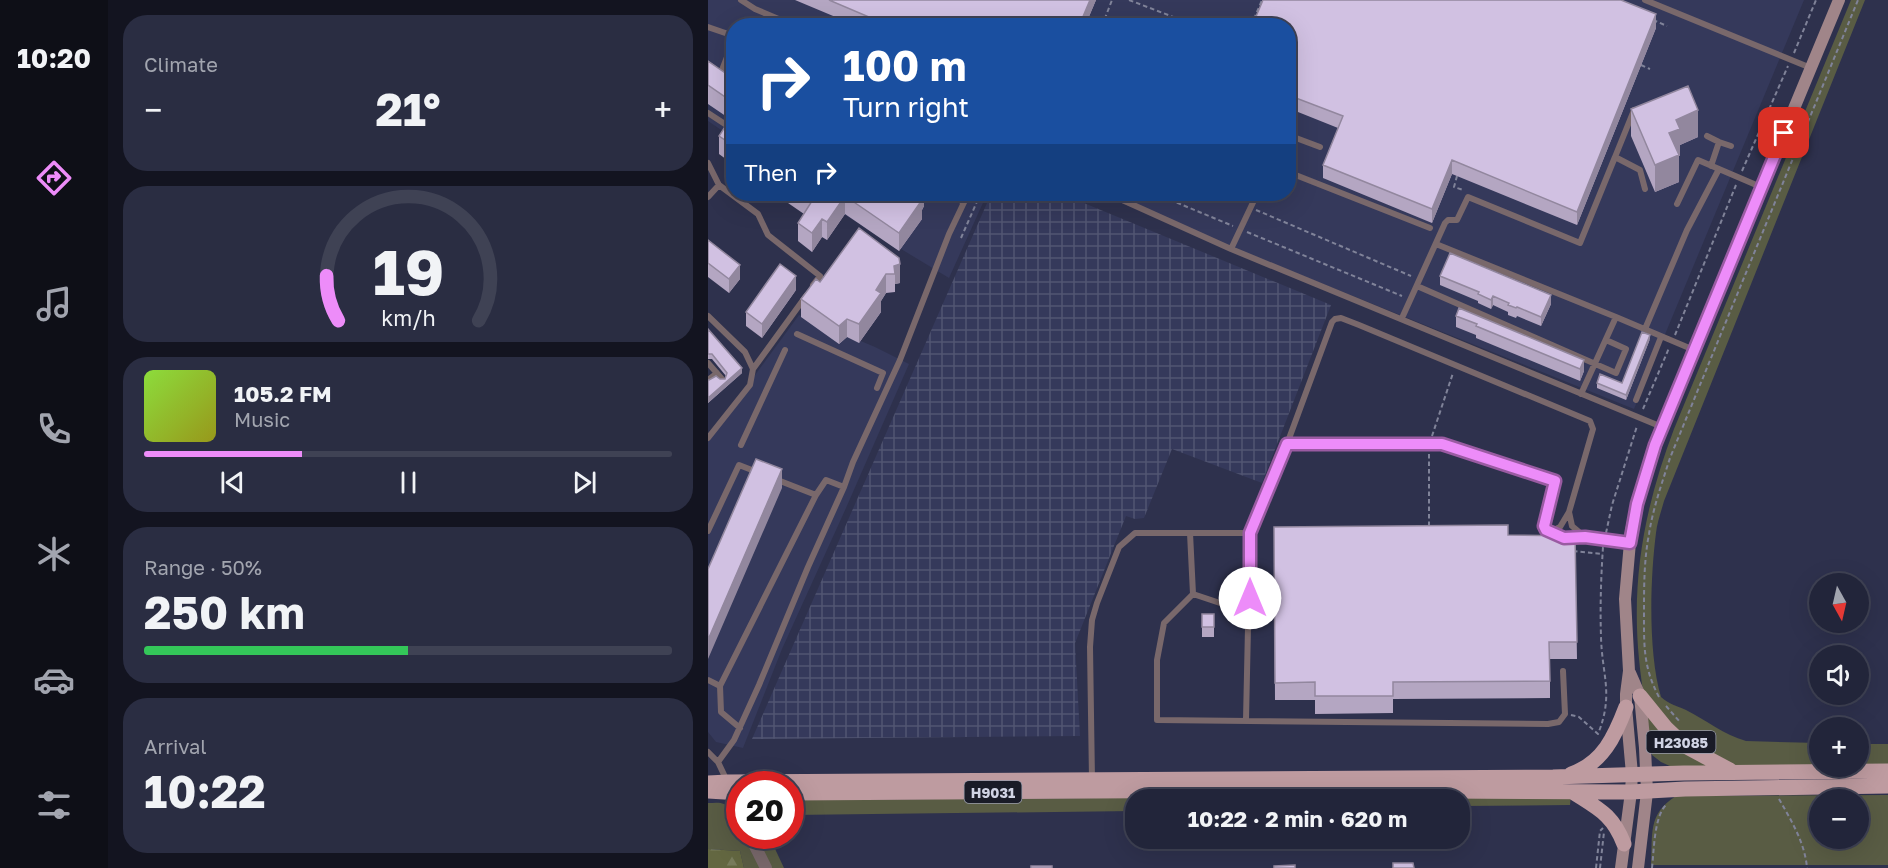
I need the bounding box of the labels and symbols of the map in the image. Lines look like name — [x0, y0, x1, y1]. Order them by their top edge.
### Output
pin — [1758, 107, 1809, 158]
position arrow — [1218, 566, 1282, 630]
north arrow — [1809, 573, 1869, 633]
road number: Н23085 — [1646, 731, 1716, 753]
speed limit sign: 20 — [726, 771, 804, 849]
road number: Н9031 — [964, 781, 1022, 803]

